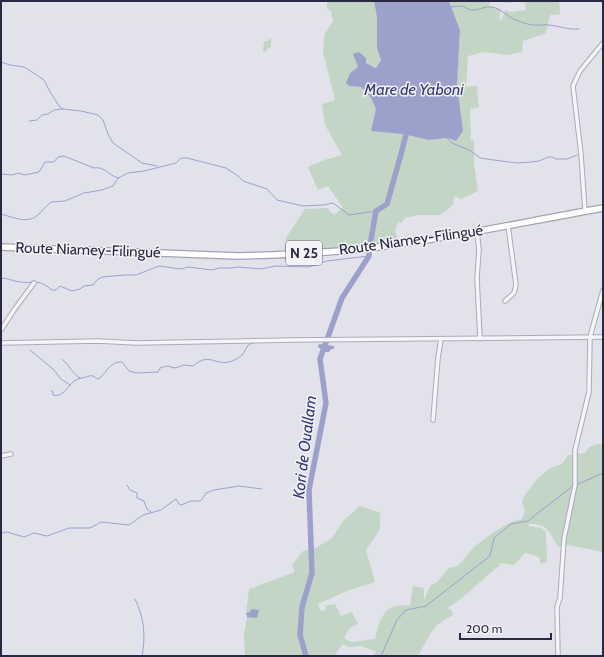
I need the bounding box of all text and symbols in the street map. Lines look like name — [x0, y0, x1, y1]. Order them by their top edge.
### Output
water label: Mare de Yaboni — [363, 80, 464, 99]
street label: Route Niamey-Filingué — [338, 221, 485, 259]
street label: Route Niamey-Filingué — [15, 238, 161, 262]
road number: N 25 — [286, 241, 322, 265]
water label: Kori de Ouallam — [289, 394, 320, 500]
scale bar — [460, 615, 551, 641]
text: 200 m — [466, 621, 502, 636]

